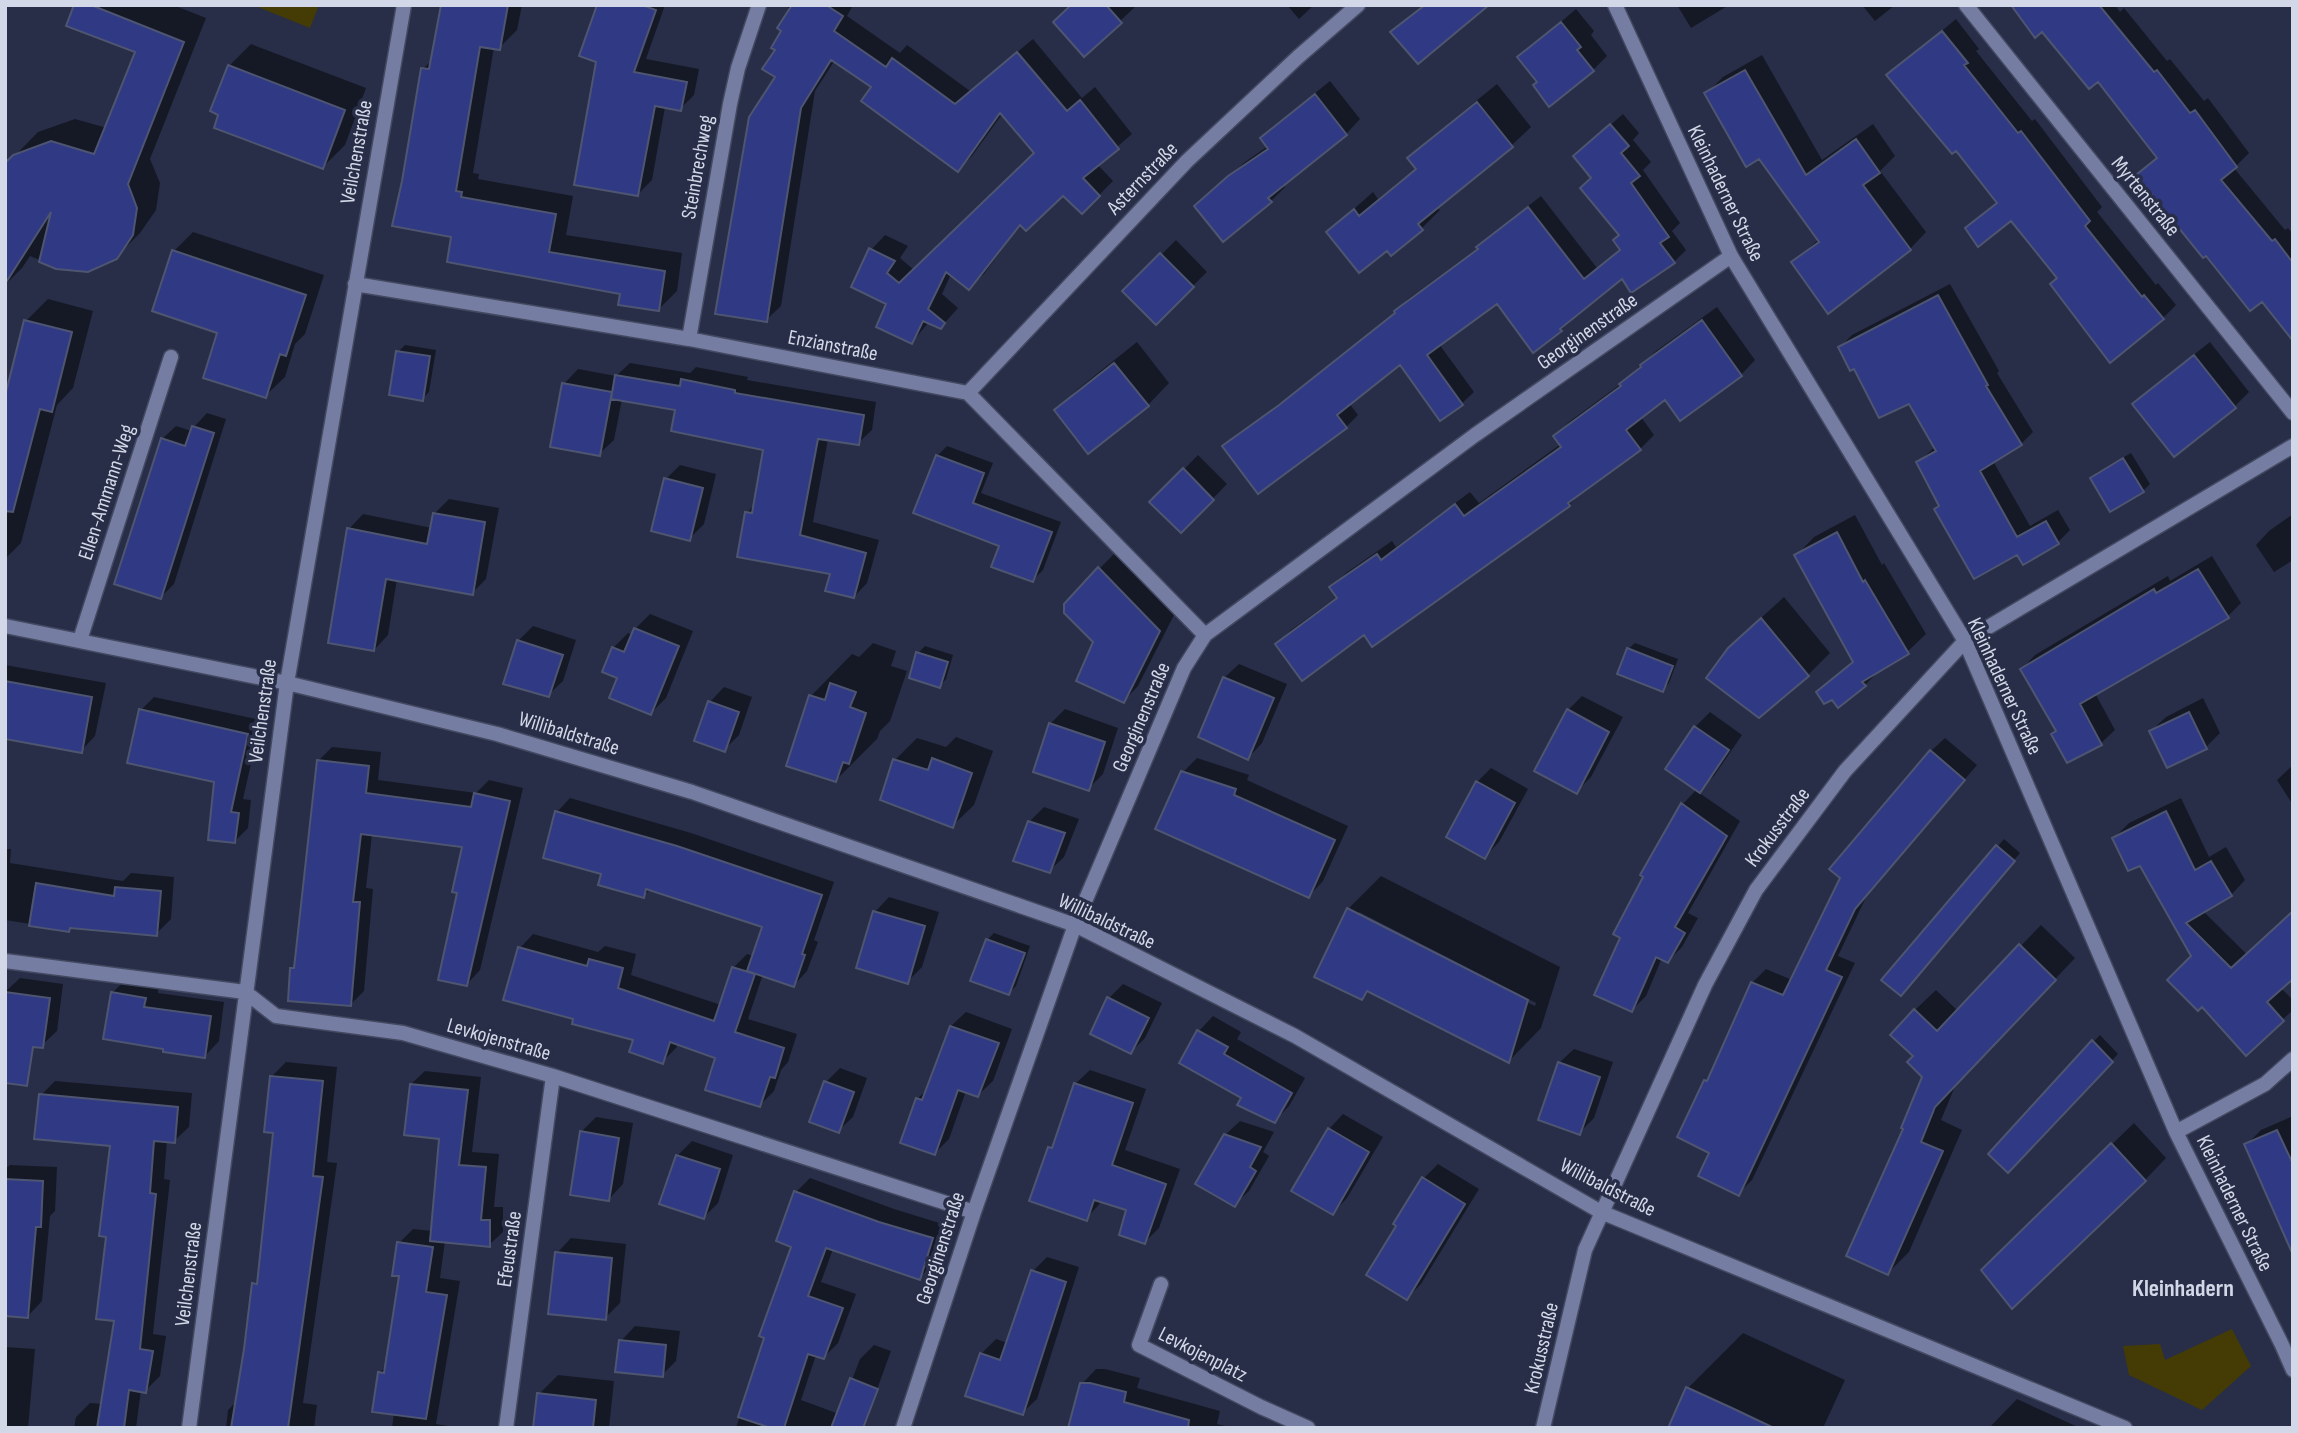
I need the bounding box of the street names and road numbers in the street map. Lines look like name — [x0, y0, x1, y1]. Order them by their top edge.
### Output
street label: Veilchenstraße — [335, 98, 378, 206]
street label: Steinbrechweg — [676, 113, 719, 221]
street label: Kleinhaderner Straße — [1682, 121, 1769, 265]
street label: Asternstraße — [1101, 137, 1183, 221]
street label: Myrtenstraße — [2106, 151, 2185, 241]
street label: Georginenstraße — [1532, 288, 1642, 375]
street label: Enzianstraße — [786, 325, 880, 366]
street label: Ellen-Ammann-Weg — [73, 421, 140, 563]
street label: Kleinhaderner Straße — [1962, 614, 2047, 759]
street label: Veilchenstraße — [243, 657, 282, 765]
street label: Georginenstraße — [1107, 659, 1176, 776]
street label: Willibaldstraße — [515, 706, 622, 761]
street label: Krokusstraße — [1739, 783, 1815, 872]
street label: Willibaldstraße — [1054, 888, 1159, 955]
street label: Levkojenstraße — [444, 1013, 554, 1066]
street label: Kleinhaderner Straße — [2191, 1131, 2278, 1275]
street label: Willibaldstraße — [1556, 1153, 1660, 1222]
street label: Georginenstraße — [911, 1189, 970, 1308]
street label: Efeustraße — [492, 1209, 527, 1289]
street label: Veilchenstraße — [170, 1220, 207, 1328]
street label: Krokusstraße — [1519, 1300, 1564, 1396]
street label: Levkojenplatz — [1154, 1321, 1252, 1388]

